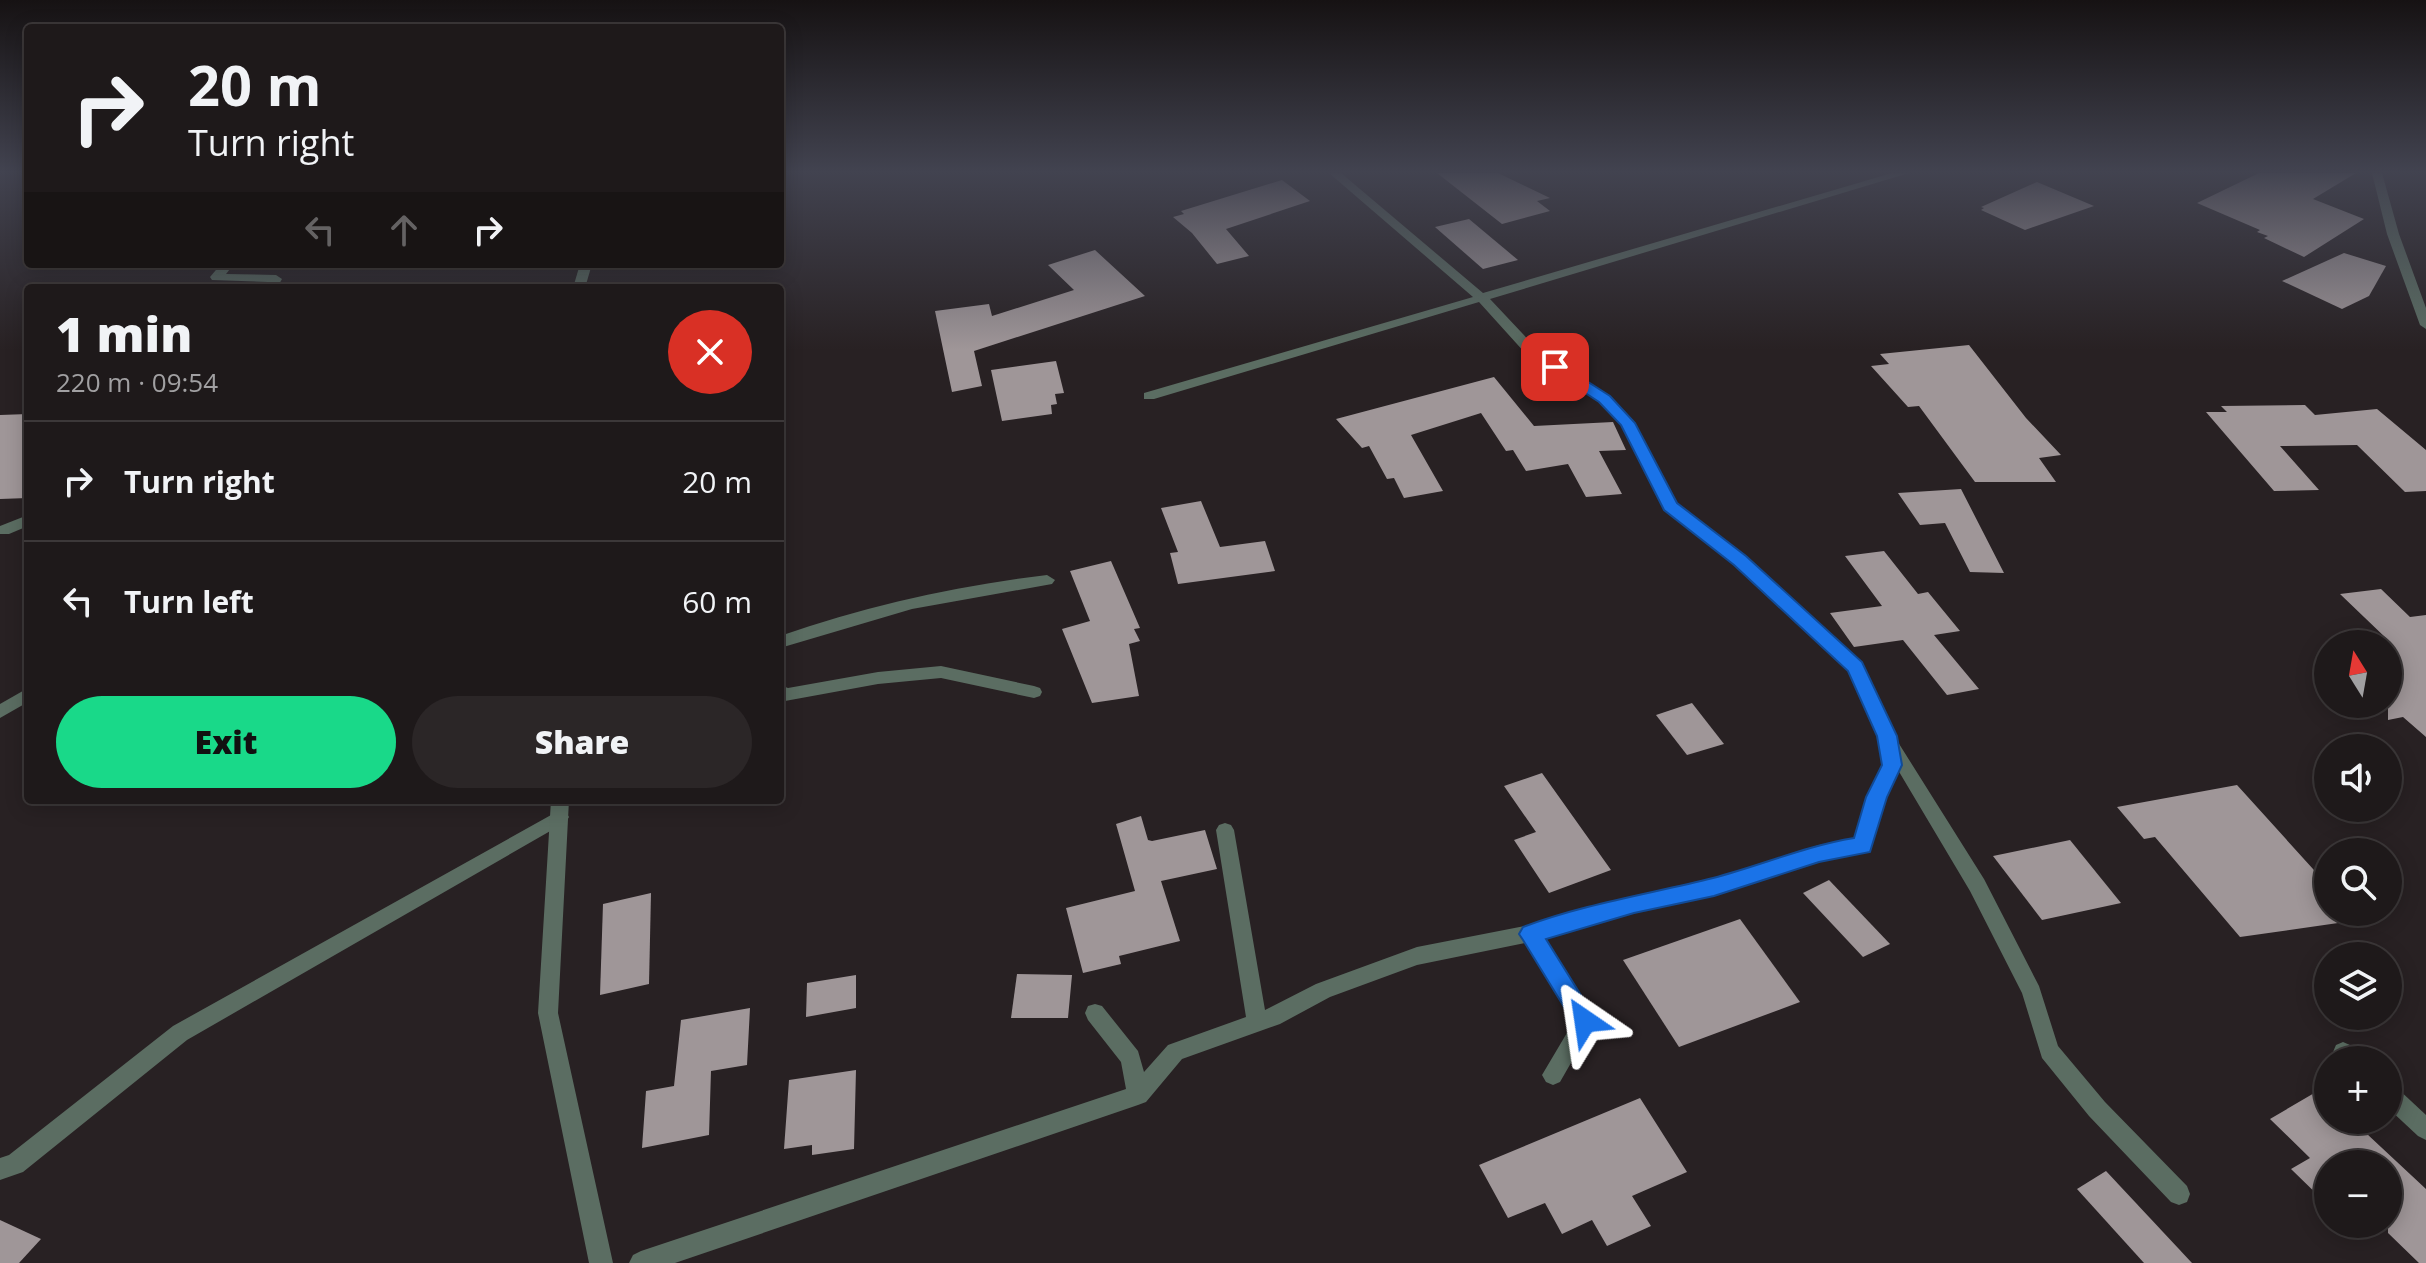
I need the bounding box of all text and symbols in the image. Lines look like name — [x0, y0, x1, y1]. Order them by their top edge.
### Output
text: 20 m — [188, 46, 322, 122]
icon: right — [56, 56, 160, 160]
text: Turn right — [188, 118, 354, 167]
icon: left — [298, 208, 342, 252]
icon: ahead — [382, 208, 426, 252]
icon: right — [466, 208, 510, 252]
text: 1 min — [56, 301, 192, 366]
button: close — [668, 310, 752, 394]
pin — [1521, 333, 1589, 401]
icon: arrive — [1533, 345, 1577, 389]
text: 220 m · 09:54 — [56, 364, 218, 400]
icon: right — [56, 459, 100, 503]
text: Turn right — [124, 461, 275, 502]
text: 20 m — [682, 461, 752, 502]
icon: left — [56, 579, 100, 623]
text: Turn left — [124, 581, 254, 622]
text: 60 m — [682, 581, 752, 622]
north arrow — [2314, 630, 2402, 718]
map controls — [2314, 630, 2402, 1238]
button: Exit — [56, 696, 396, 788]
button: Share — [412, 696, 752, 788]
button: sound — [2314, 734, 2402, 822]
button: search — [2314, 838, 2402, 926]
button: layers — [2314, 942, 2402, 1030]
position arrow — [1543, 979, 1627, 1063]
button: + — [2314, 1046, 2402, 1134]
button: − — [2314, 1150, 2402, 1238]

